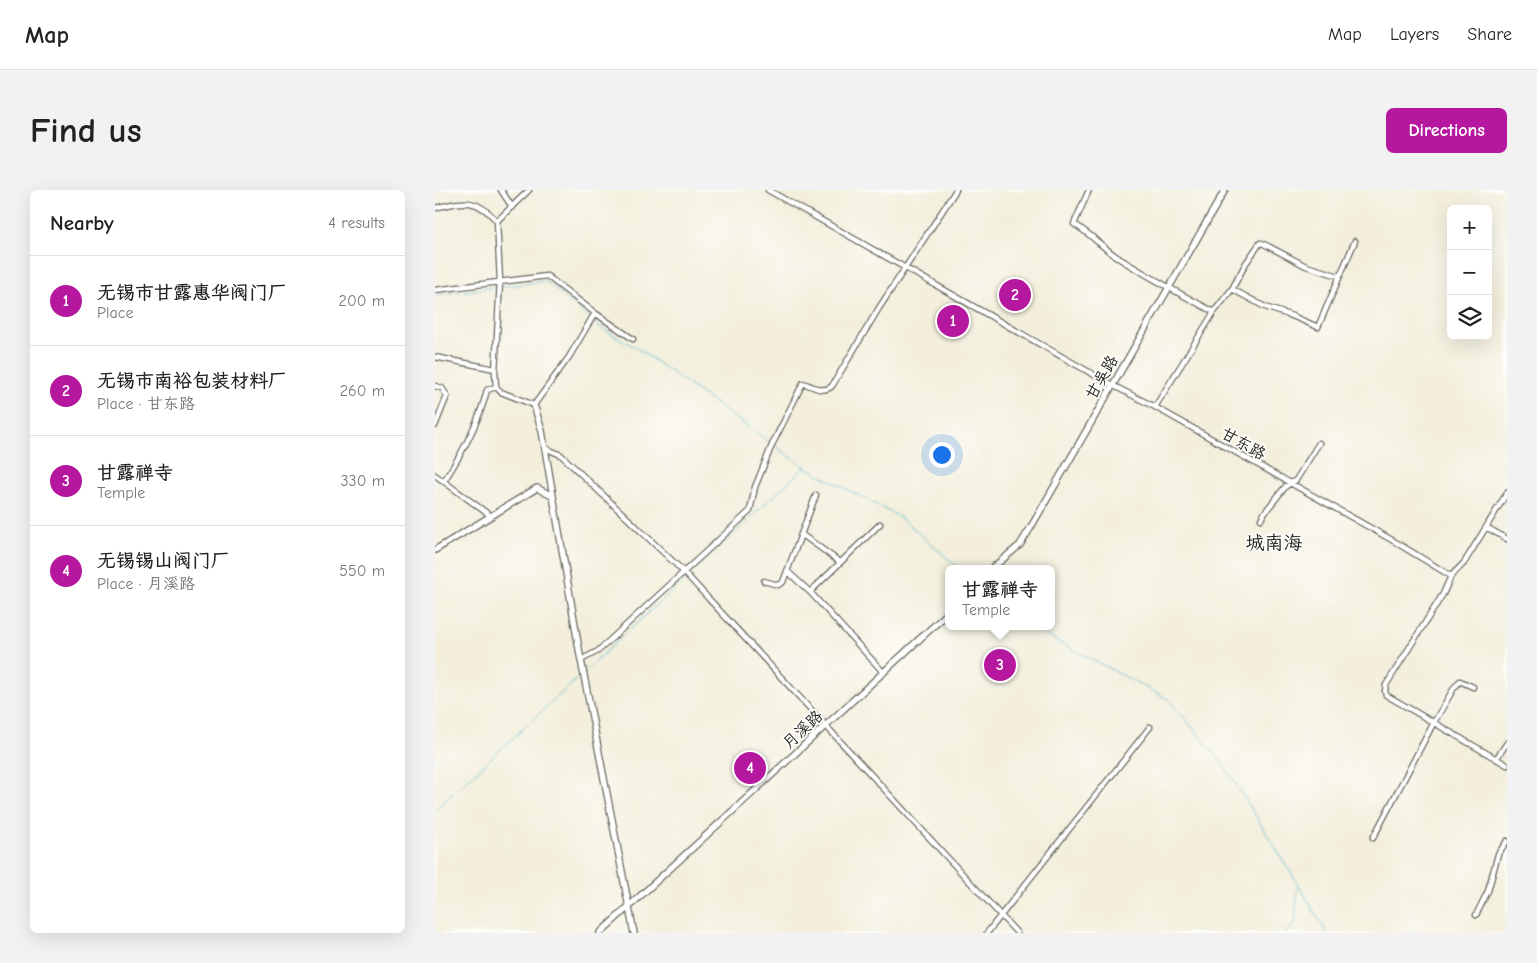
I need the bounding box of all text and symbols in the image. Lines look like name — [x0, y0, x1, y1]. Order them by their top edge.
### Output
text: Map — [25, 21, 69, 49]
text: Map — [1328, 24, 1362, 45]
text: Layers — [1390, 24, 1439, 45]
text: Share — [1467, 24, 1512, 45]
button: Directions — [1386, 108, 1507, 153]
text: Find us — [30, 110, 142, 151]
map controls — [1447, 205, 1492, 340]
button: + — [1447, 205, 1492, 250]
text: Nearby — [50, 211, 114, 235]
text: 4 results — [328, 214, 385, 232]
button: − — [1447, 250, 1492, 295]
pin: 2 — [999, 276, 1031, 314]
text: 无锡市甘露惠华阀门厂 — [97, 282, 287, 304]
text: 1 — [63, 292, 69, 310]
text: 200 m — [339, 292, 385, 310]
button: layers — [1447, 295, 1492, 340]
pin: 1 — [937, 302, 969, 340]
text: Place — [97, 304, 133, 322]
street label: 甘吴路 — [1082, 352, 1122, 403]
text: 无锡市南裕包装材料厂 — [97, 370, 287, 392]
text: 2 — [62, 382, 70, 400]
text: 260 m — [340, 382, 385, 400]
text: Place · 甘东路 — [97, 395, 195, 413]
street label: 甘东路 — [1218, 424, 1269, 463]
your location — [929, 442, 955, 468]
text: 甘露禅寺 — [97, 462, 173, 484]
text: 3 — [62, 472, 70, 490]
text: 330 m — [340, 472, 385, 490]
text: Temple — [97, 484, 145, 502]
district label: 城南海 — [1245, 532, 1303, 554]
text: 无锡锡山阀门厂 — [97, 550, 230, 572]
text: 4 — [62, 562, 70, 580]
text: 550 m — [339, 562, 385, 580]
popup — [945, 565, 1055, 630]
text: Place · 月溪路 — [97, 575, 195, 593]
text: 甘露禅寺 — [962, 579, 1038, 601]
text: Temple — [962, 601, 1010, 619]
pin: 3 — [984, 646, 1016, 684]
street label: 月溪路 — [779, 707, 826, 753]
pin: 4 — [734, 749, 766, 787]

